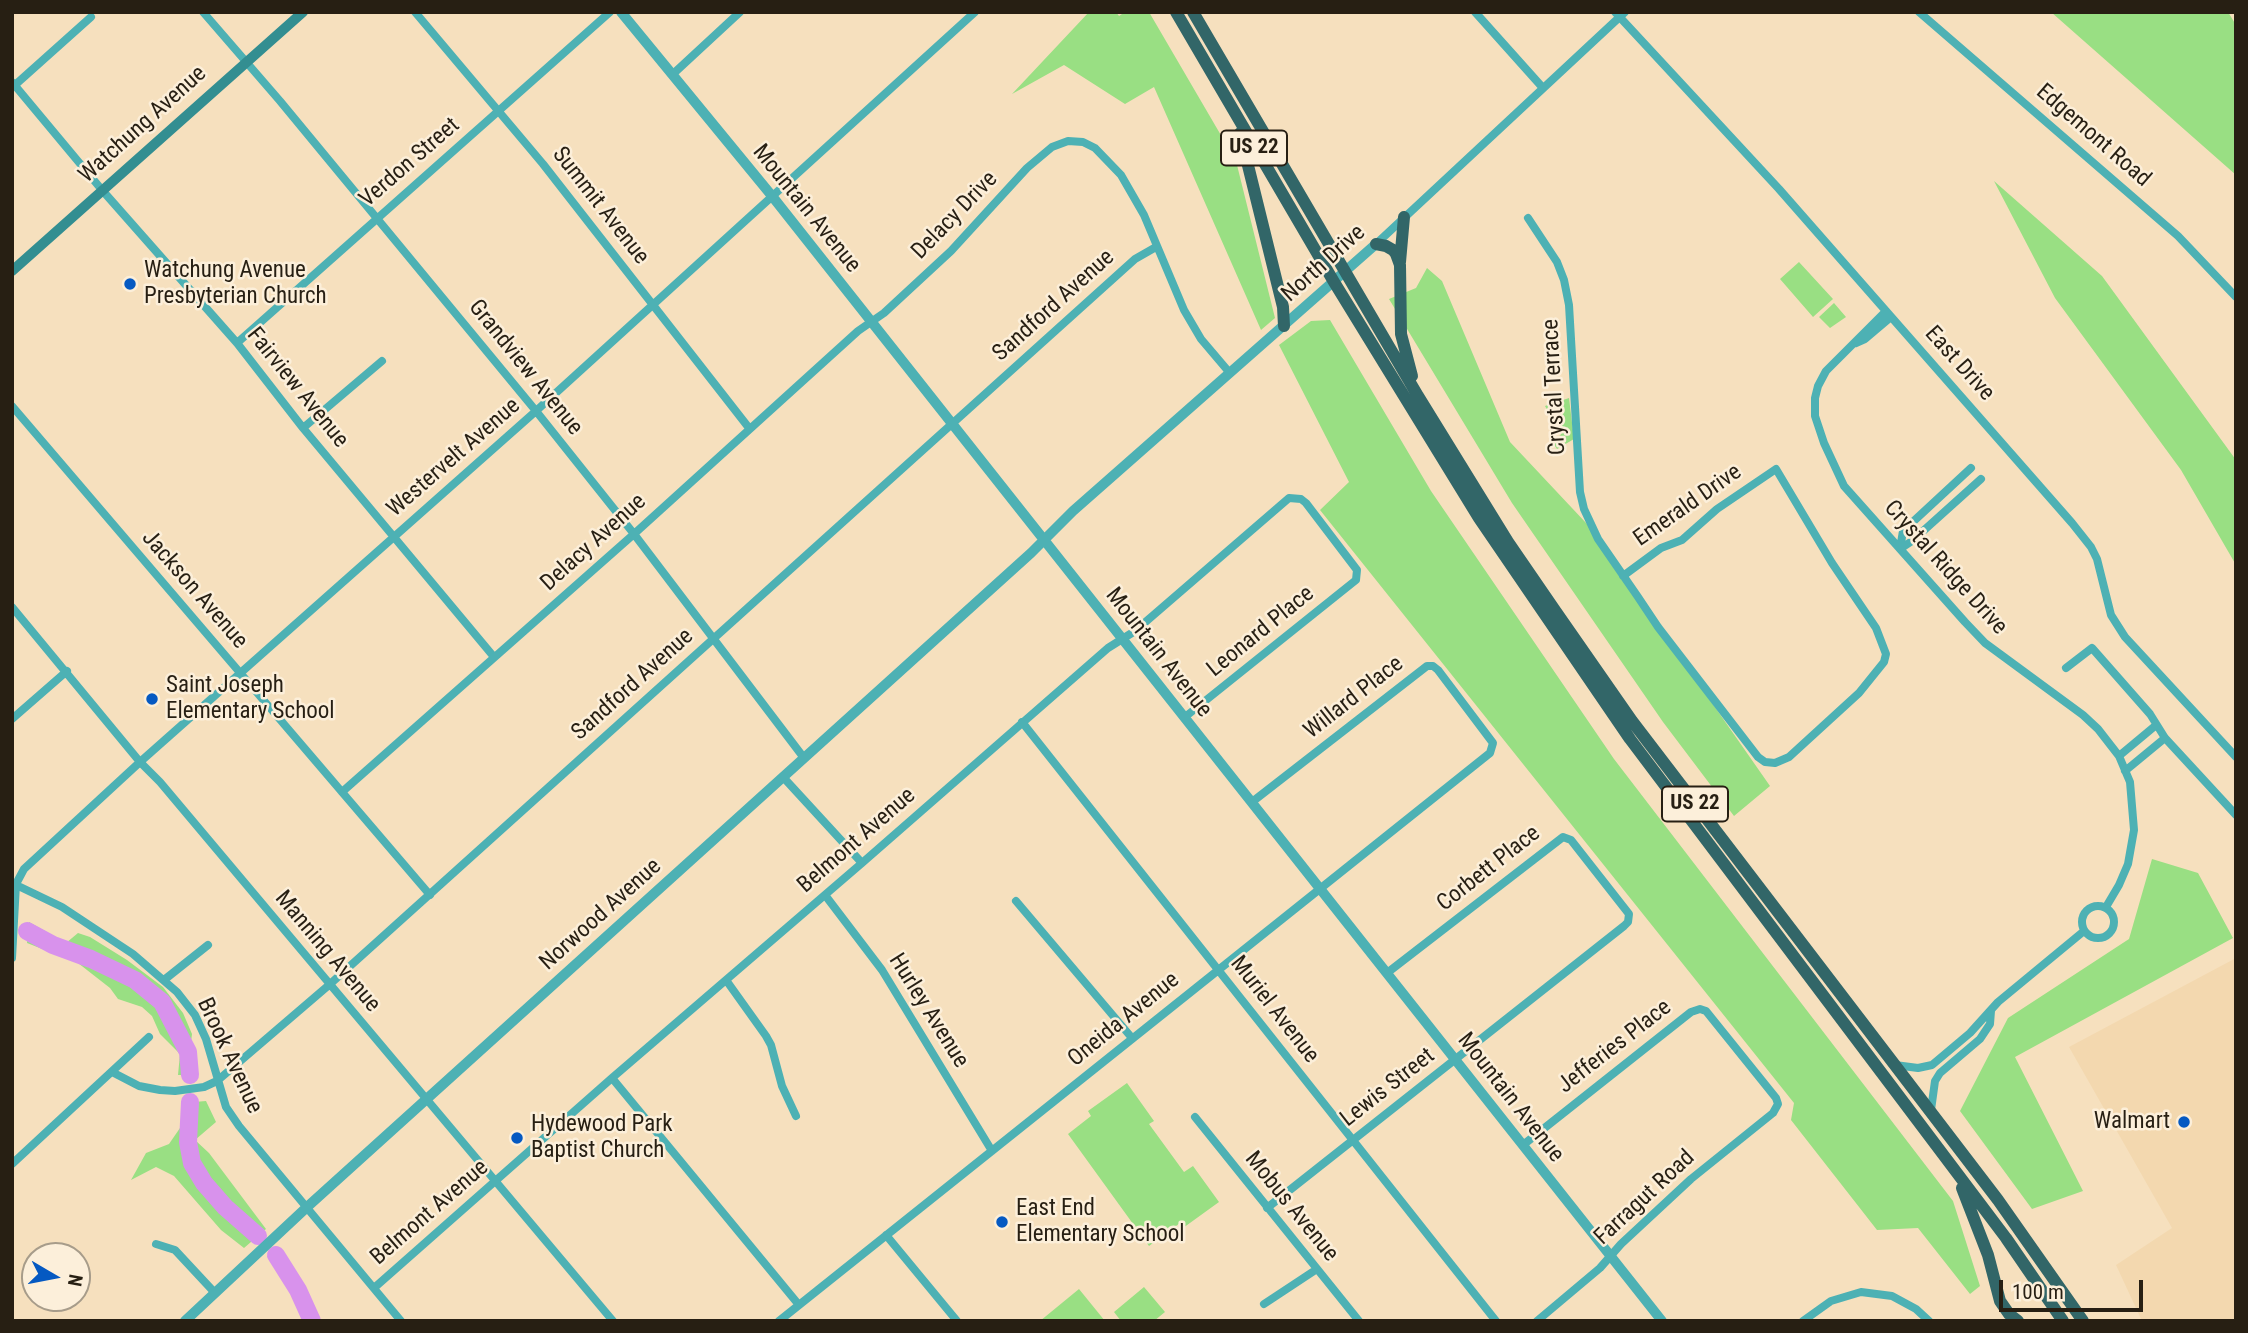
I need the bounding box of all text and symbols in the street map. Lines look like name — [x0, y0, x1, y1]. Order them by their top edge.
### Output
street label: Watchung Avenue — [74, 61, 212, 189]
street label: Edgemont Road — [2030, 79, 2156, 193]
street label: Verdon Street — [354, 112, 466, 214]
road number: US 22 — [1221, 130, 1287, 166]
street label: Mountain Avenue — [746, 139, 866, 279]
street label: Summit Avenue — [546, 142, 654, 270]
street label: Delacy Drive — [906, 166, 1004, 266]
street label: North Drive — [1277, 219, 1371, 309]
street label: Sandford Avenue — [988, 244, 1120, 368]
place label: Watchung Avenue Presbyterian Church — [144, 257, 327, 311]
marker: Watchung Avenue Presbyterian Church — [122, 276, 138, 292]
street label: Grandview Avenue — [462, 295, 588, 441]
street label: Crystal Terrace — [1538, 318, 1572, 456]
street label: East Drive — [1918, 321, 2000, 407]
street label: Fairview Avenue — [240, 322, 354, 454]
street label: Westervelt Avenue — [382, 393, 526, 523]
street label: Emerald Drive — [1629, 459, 1747, 553]
street label: Delacy Avenue — [536, 489, 652, 597]
street label: Crystal Ridge Drive — [1878, 495, 2012, 641]
street label: Jackson Avenue — [135, 525, 253, 655]
street label: Leonard Place — [1202, 581, 1320, 683]
street label: Mountain Avenue — [1099, 583, 1217, 723]
street label: Sandford Avenue — [567, 623, 699, 747]
street label: Willard Place — [1299, 651, 1409, 745]
place label: Saint Joseph Elementary School — [166, 672, 335, 726]
marker: Saint Joseph Elementary School — [144, 691, 160, 707]
street label: Belmont Avenue — [793, 782, 921, 900]
road number: US 22 — [1662, 786, 1728, 822]
street label: Corbett Place — [1432, 820, 1546, 918]
street label: Norwood Avenue — [535, 853, 667, 977]
street label: Manning Avenue — [268, 886, 386, 1018]
street label: Hurley Avenue — [882, 949, 974, 1073]
street label: Muriel Avenue — [1224, 951, 1324, 1069]
street label: Oneida Avenue — [1063, 967, 1185, 1073]
street label: Brook Avenue — [190, 994, 268, 1118]
street label: Jefferies Place — [1553, 994, 1677, 1100]
street label: Mountain Avenue — [1451, 1028, 1569, 1168]
street label: Lewis Street — [1336, 1043, 1440, 1133]
place label: Walmart — [2094, 1108, 2170, 1136]
place label: Hydewood Park Baptist Church — [531, 1111, 673, 1165]
marker: Walmart — [2176, 1114, 2192, 1130]
marker: Hydewood Park Baptist Church — [509, 1130, 525, 1146]
street label: Farragut Road — [1589, 1145, 1701, 1251]
street label: Mobus Avenue — [1238, 1146, 1344, 1268]
street label: Belmont Avenue — [366, 1154, 494, 1272]
place label: East End Elementary School — [1016, 1195, 1185, 1249]
marker: East End Elementary School — [994, 1214, 1010, 1230]
north arrow — [21, 1242, 91, 1312]
scale bar — [2003, 1266, 2146, 1310]
text: N — [63, 1273, 88, 1288]
text: 100 m — [2012, 1280, 2064, 1304]

